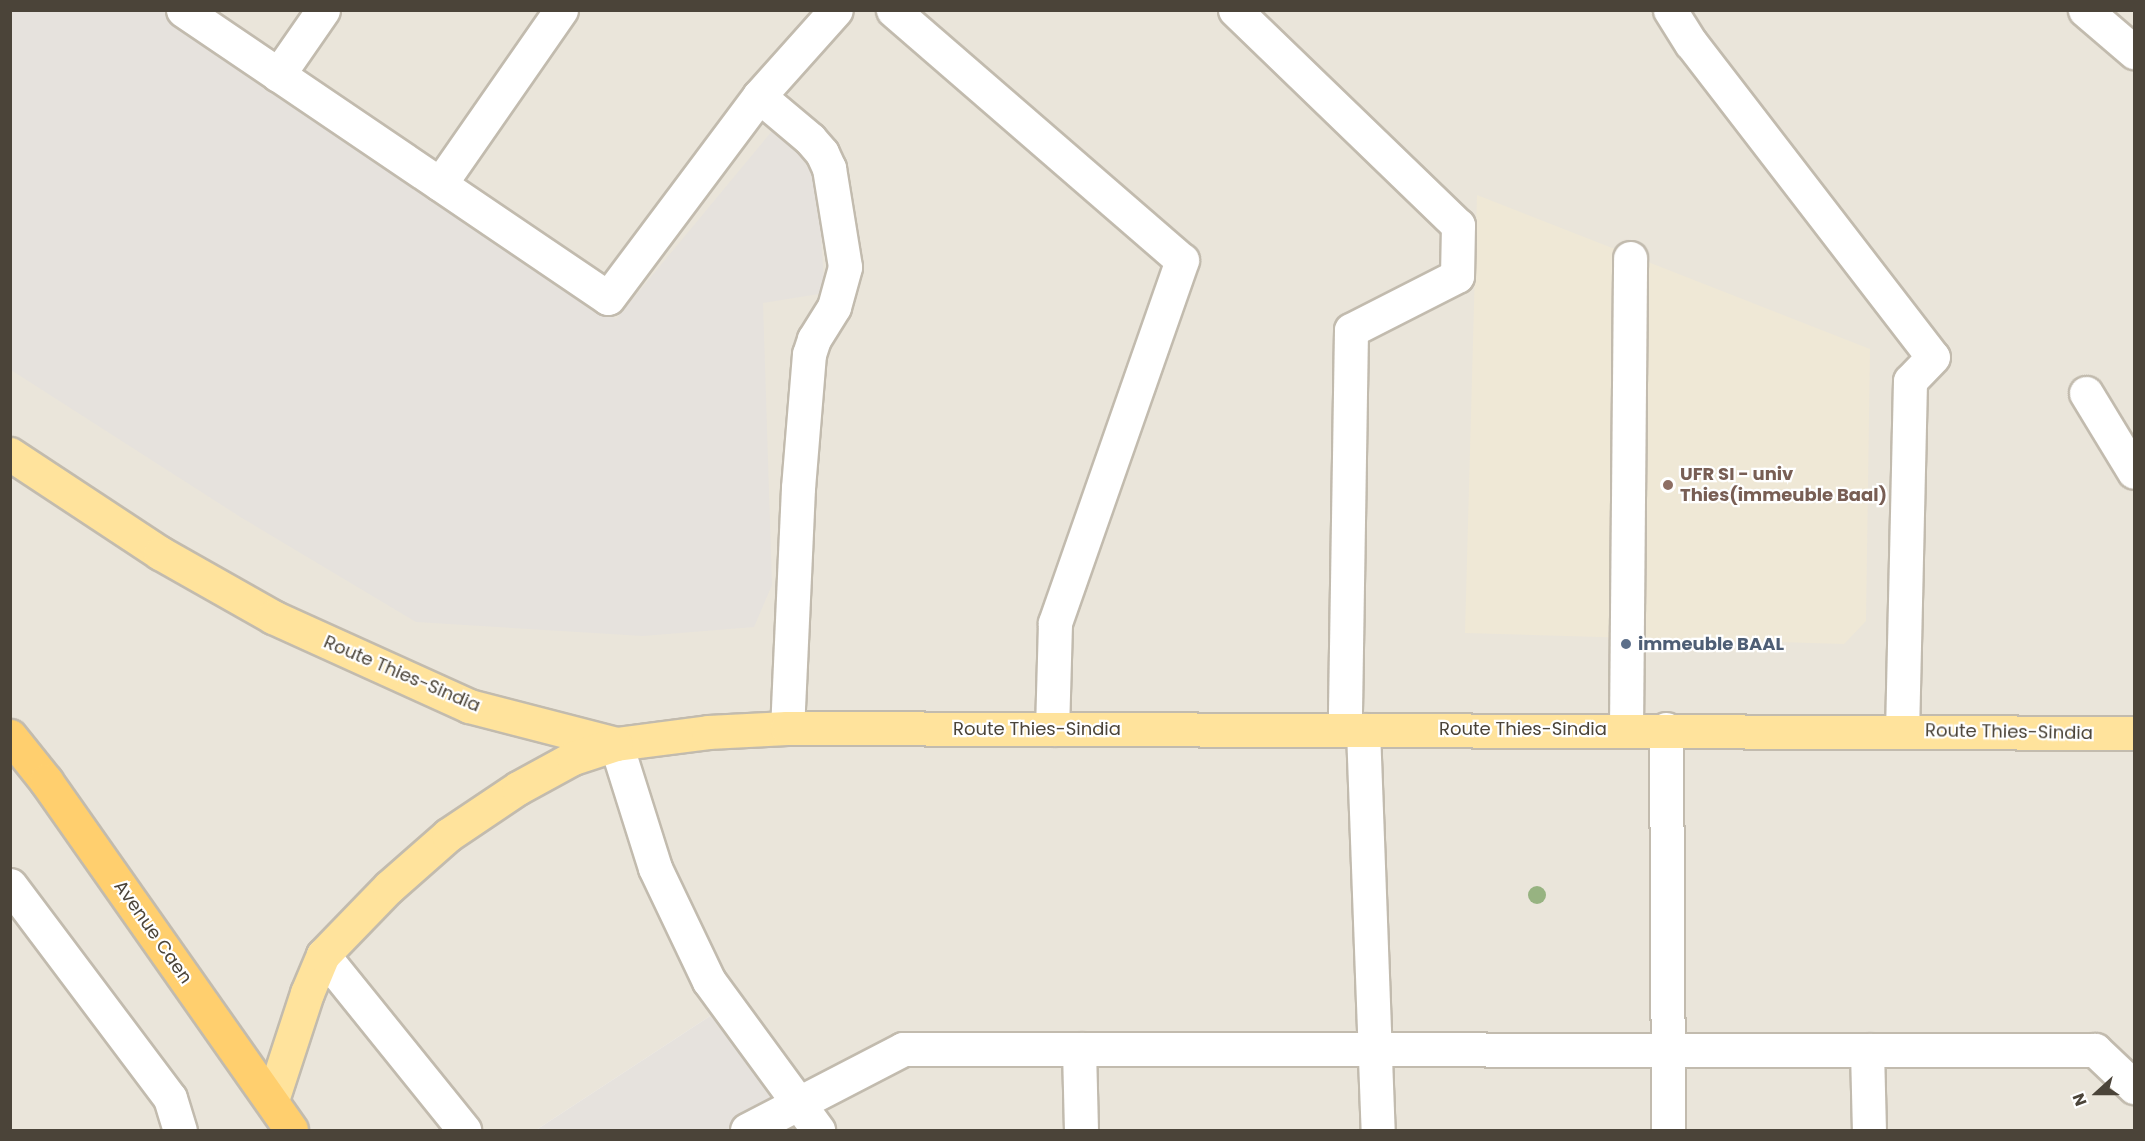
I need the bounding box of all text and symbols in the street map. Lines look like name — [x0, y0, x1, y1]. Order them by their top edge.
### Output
place label: UFR SI - univ Thies(immeuble Baal) — [1680, 464, 1887, 506]
marker: UFR SI - univ Thies(immeuble Baal) — [1661, 478, 1675, 492]
street label: Route Thies-Sindia — [320, 631, 484, 717]
place label: immeuble BAAL — [1638, 633, 1784, 655]
marker: immeuble BAAL — [1619, 637, 1633, 651]
street label: Route Thies-Sindia — [953, 718, 1121, 740]
street label: Route Thies-Sindia — [1439, 718, 1607, 740]
street label: Route Thies-Sindia — [1925, 720, 2093, 744]
street label: Avenue Caen — [109, 876, 197, 988]
north arrow — [2067, 1063, 2127, 1123]
text: N — [2067, 1090, 2093, 1109]

